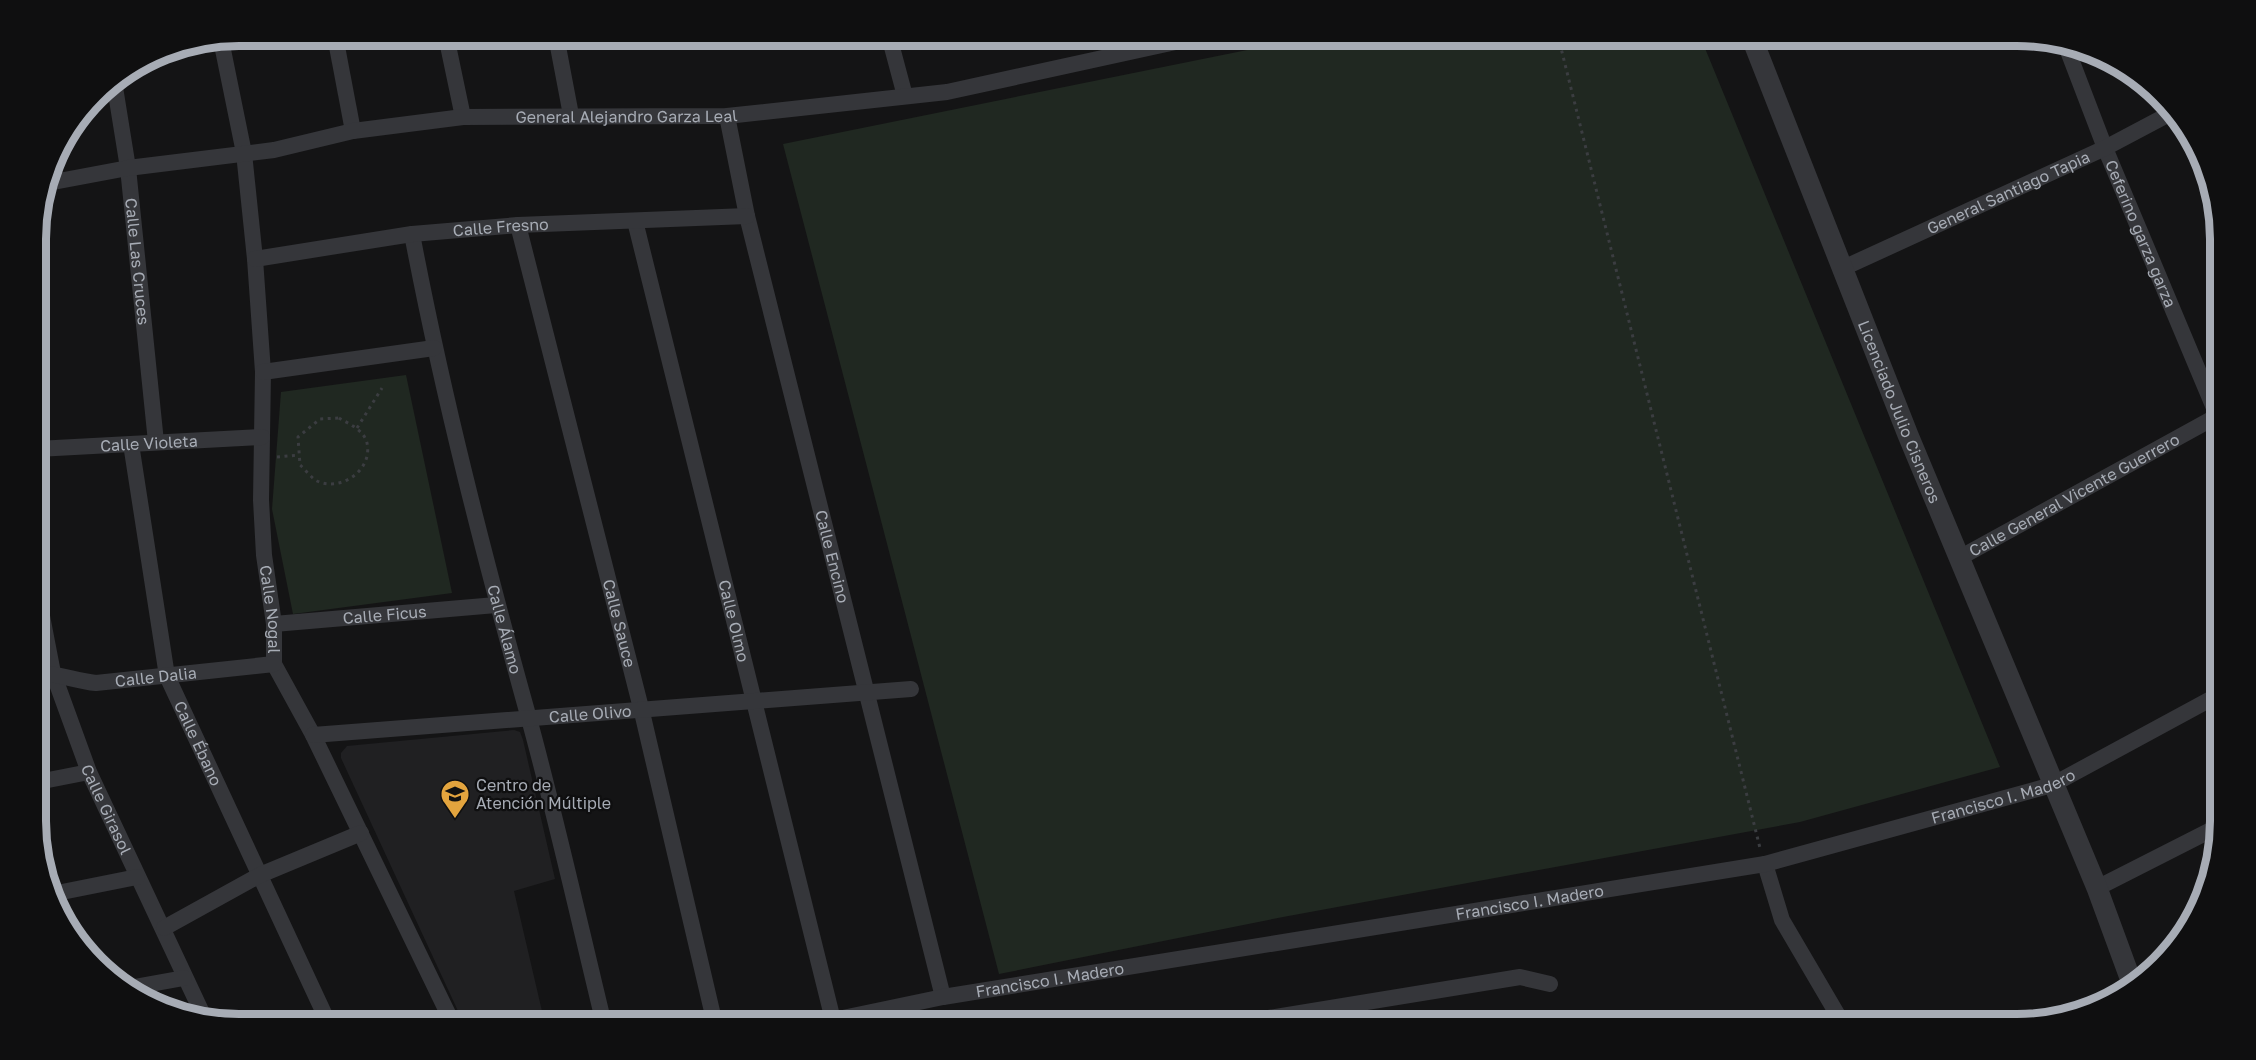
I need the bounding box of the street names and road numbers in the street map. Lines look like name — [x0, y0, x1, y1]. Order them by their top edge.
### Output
street label: General Alejandro Garza Leal — [515, 105, 738, 127]
street label: General Santiago Tapia — [1924, 146, 2093, 238]
street label: Ceferino garza garza — [2101, 157, 2181, 310]
street label: Calle Las Cruces — [121, 197, 154, 326]
street label: Calle Fresno — [452, 214, 549, 241]
street label: Licenciado Julio Cisneros — [1854, 317, 1945, 506]
street label: Calle General Vicente Guerrero — [1965, 429, 2183, 561]
street label: Calle Violeta — [100, 430, 198, 456]
street label: Calle Encino — [811, 508, 854, 605]
street label: Calle Nogal — [256, 564, 284, 654]
street label: Calle Sauce — [599, 577, 640, 670]
street label: Calle Olmo — [714, 578, 754, 664]
street label: Calle Álamo — [483, 582, 526, 676]
street label: Calle Ficus — [342, 601, 427, 628]
street label: Calle Dalia — [114, 662, 198, 691]
street label: Calle Ébano — [170, 698, 227, 789]
street label: Calle Olivo — [548, 701, 632, 727]
street label: Calle Girasol — [77, 762, 136, 858]
street label: Francisco I. Madero — [1929, 764, 2079, 828]
street label: Francisco I. Madero — [1454, 880, 1605, 924]
street label: Francisco I. Madero — [974, 958, 1125, 1002]

